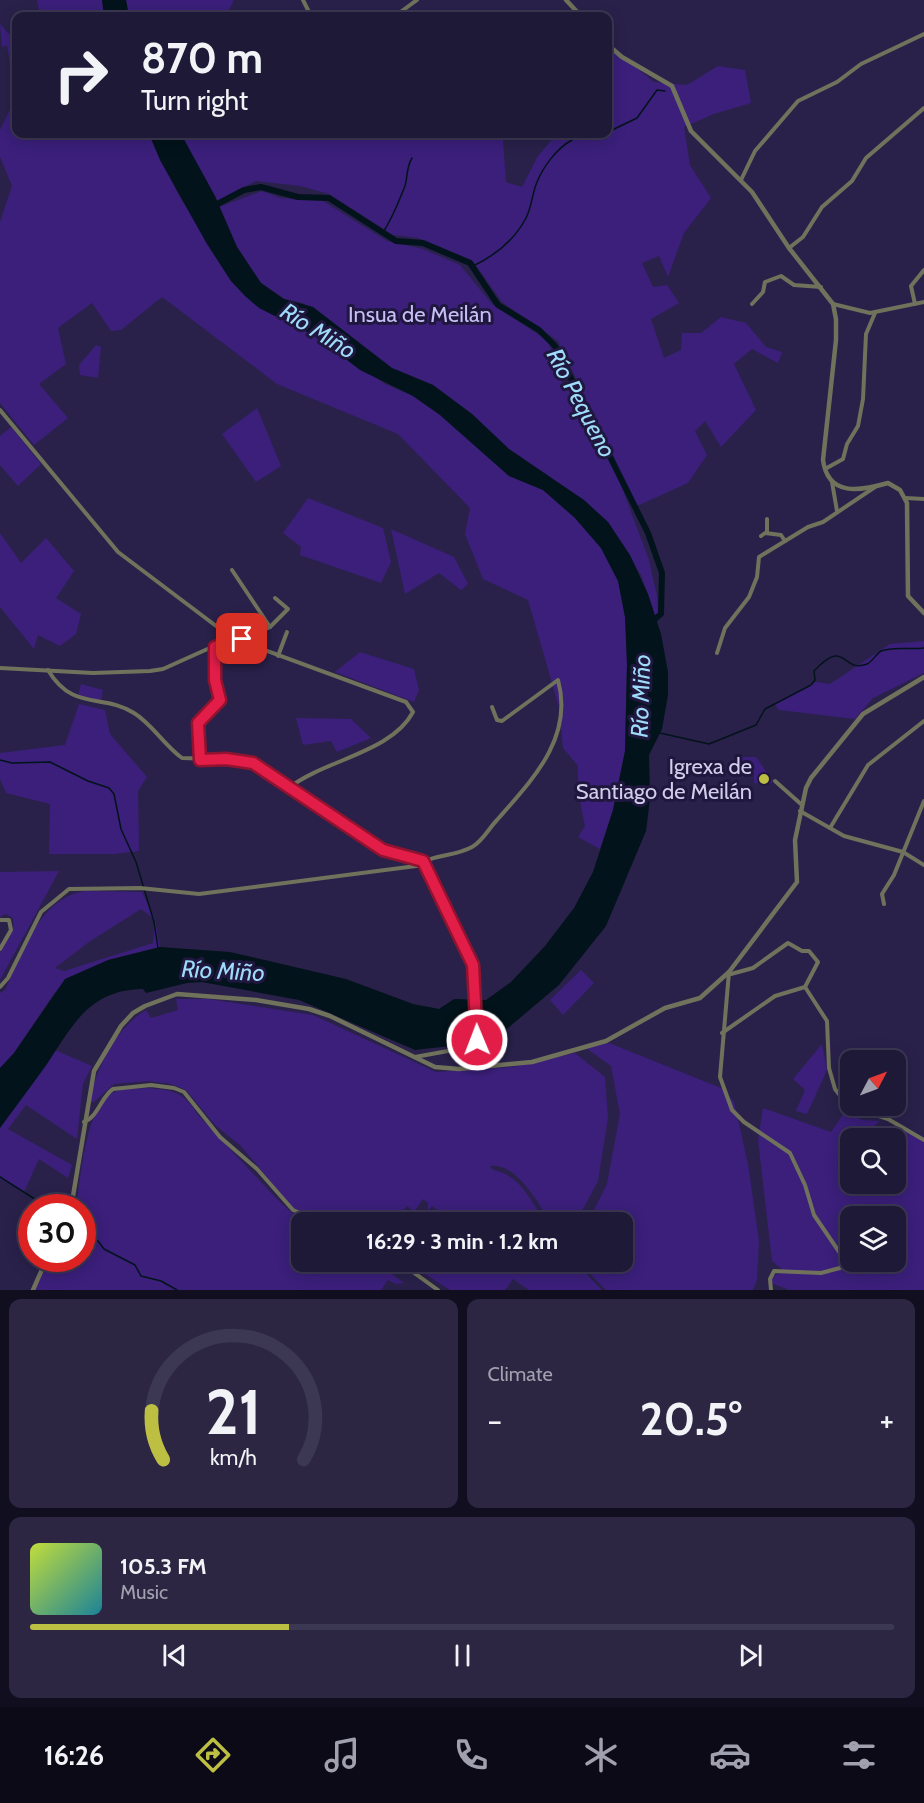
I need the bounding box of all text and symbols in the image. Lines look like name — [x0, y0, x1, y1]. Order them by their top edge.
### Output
text: 870 m — [141, 32, 263, 84]
icon: right — [42, 36, 120, 114]
text: Turn right — [141, 84, 248, 117]
water label: Río Miño — [275, 296, 361, 365]
park label: Insua de Meilán — [348, 301, 492, 328]
water label: Río Pequeno — [541, 343, 622, 462]
pin — [216, 613, 267, 664]
icon: arrive — [225, 622, 258, 655]
water label: Río Miño — [625, 654, 656, 738]
place label: Igrexa de Santiago de Meilán — [576, 753, 752, 805]
marker: Igrexa de Santiago de Meilán — [757, 772, 771, 786]
water label: Río Miño — [181, 954, 265, 987]
position arrow — [445, 1008, 509, 1072]
north arrow — [840, 1050, 906, 1116]
map controls — [840, 1050, 906, 1272]
button: search — [840, 1128, 906, 1194]
speed limit sign: 30 — [18, 1194, 96, 1272]
button: layers — [840, 1206, 906, 1272]
text: 16:29 · 3 min · 1.2 km — [366, 1228, 558, 1255]
text: Climate — [488, 1362, 553, 1386]
text: 21 — [205, 1374, 261, 1450]
text: 20.5° — [640, 1392, 742, 1446]
text: − — [488, 1400, 502, 1440]
text: + — [879, 1400, 894, 1440]
text: km/h — [210, 1445, 257, 1471]
text: 105.3 FM — [120, 1553, 207, 1580]
text: Music — [120, 1580, 168, 1604]
icon: previous — [158, 1639, 191, 1672]
icon: pause — [446, 1639, 479, 1672]
icon: next — [734, 1639, 767, 1672]
icon: directions — [192, 1734, 234, 1776]
icon: music — [321, 1734, 363, 1776]
icon: phone — [450, 1734, 492, 1776]
icon: climate — [580, 1734, 622, 1776]
icon: car — [709, 1734, 751, 1776]
icon: filters — [838, 1734, 880, 1776]
text: 16:26 — [44, 1739, 104, 1772]

